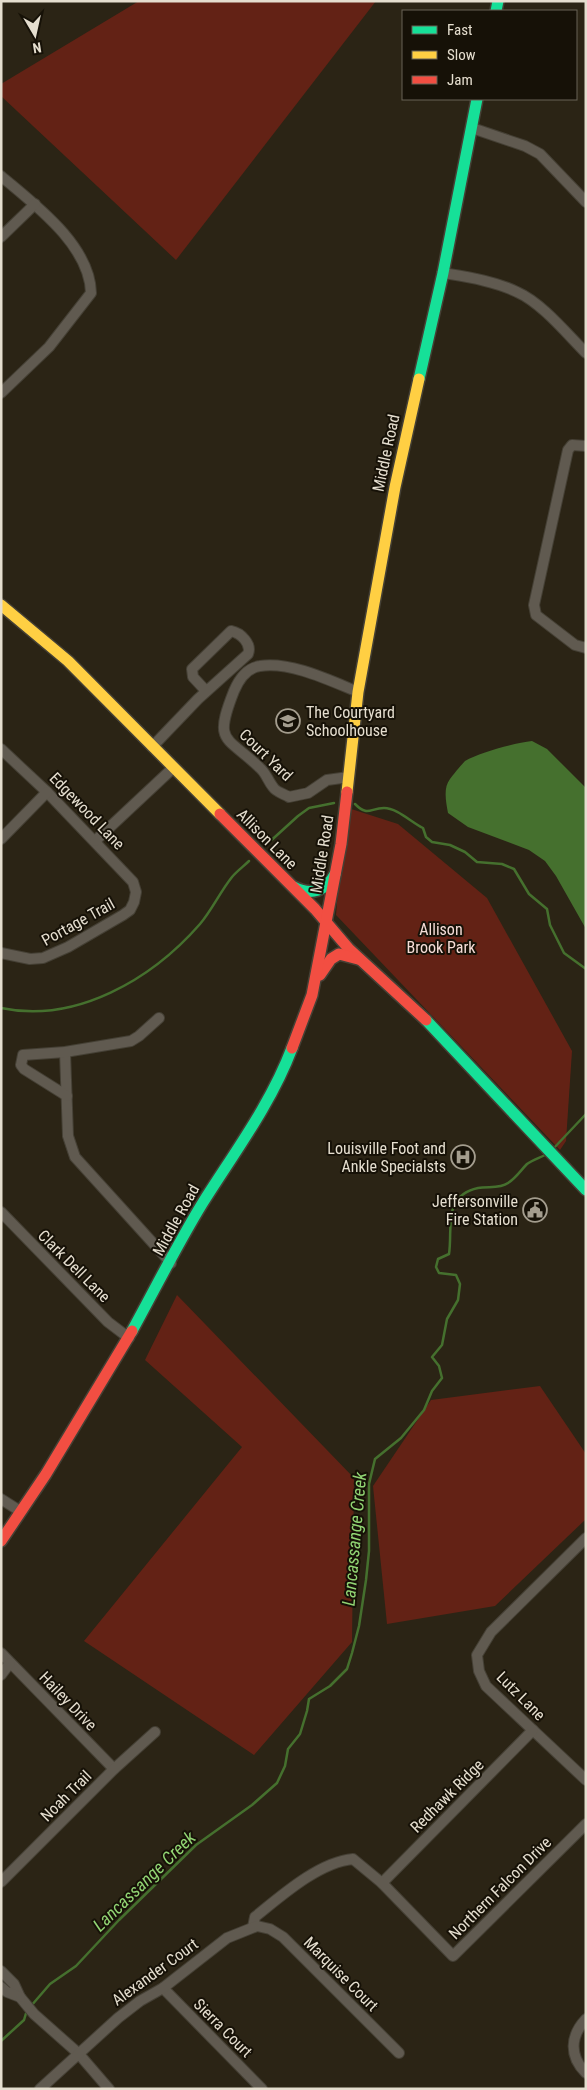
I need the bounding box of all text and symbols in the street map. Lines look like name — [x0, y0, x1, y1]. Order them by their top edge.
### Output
north arrow — [10, 10, 60, 60]
legend — [402, 10, 577, 100]
text: Fast — [447, 21, 472, 39]
text: N — [32, 39, 43, 56]
text: Slow — [447, 46, 476, 64]
text: Jam — [447, 71, 473, 89]
street label: Middle Road — [369, 413, 403, 493]
place label: The Courtyard Schoolhouse — [306, 703, 395, 740]
school or university icon: The Courtyard Schoolhouse — [275, 708, 301, 734]
street label: Court Yard — [235, 725, 297, 785]
street label: Edgewood Lane — [46, 769, 128, 853]
street label: Allison Lane — [233, 805, 301, 873]
street label: Middle Road — [306, 814, 338, 894]
street label: Portage Trail — [38, 894, 118, 950]
park label: Allison Brook Park — [407, 920, 476, 957]
place label: Louisville Foot and Ankle Specialsts — [327, 1139, 446, 1176]
hospital icon: Louisville Foot and Ankle Specialsts — [450, 1144, 476, 1170]
street label: Middle Road — [149, 1181, 203, 1259]
place label: Jeffersonville Fire Station — [432, 1192, 518, 1229]
public building icon: Jeffersonville Fire Station — [522, 1197, 548, 1223]
street label: Clark Dell Lane — [34, 1226, 114, 1306]
water label: Lancassange Creek — [338, 1470, 370, 1607]
street label: Hailey Drive — [35, 1668, 101, 1734]
street label: Lutz Lane — [493, 1668, 549, 1724]
street label: Redhawk Ridge — [406, 1755, 488, 1837]
street label: Noah Trail — [37, 1767, 95, 1825]
water label: Lancassange Creek — [88, 1826, 200, 1935]
street label: Northern Falcon Drive — [445, 1833, 555, 1943]
street label: Marquise Court — [300, 1933, 382, 2015]
street label: Alexander Court — [108, 1934, 202, 2010]
street label: Sierra Court — [190, 1995, 256, 2061]

